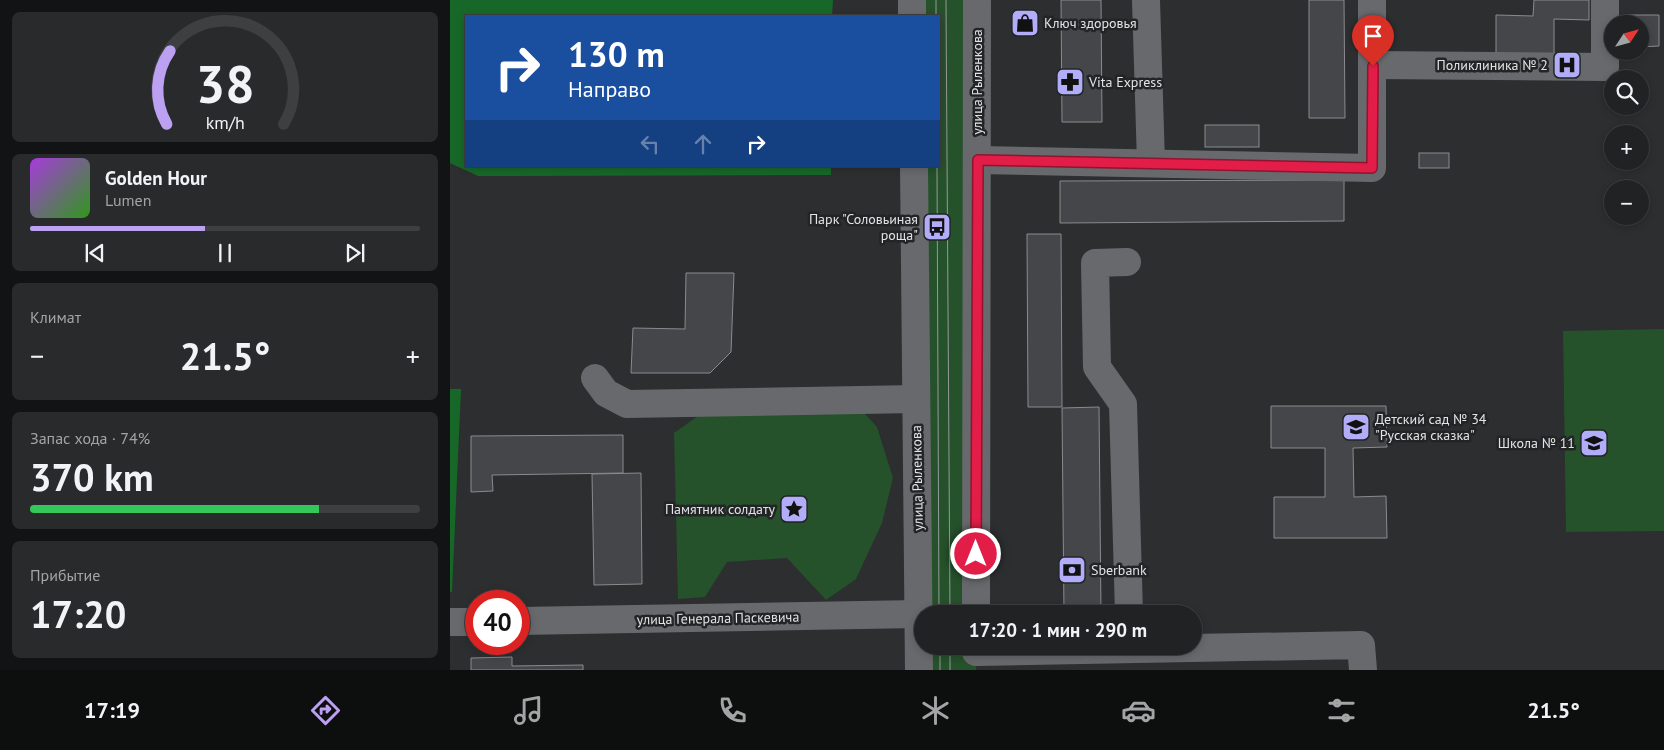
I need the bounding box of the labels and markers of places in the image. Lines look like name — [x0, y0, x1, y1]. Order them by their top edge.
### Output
shop icon: Ключ здоровья — [1010, 8, 1040, 38]
place label: Ключ здоровья — [1044, 14, 1137, 32]
pin — [1352, 15, 1394, 66]
hospital icon: Поликлиника № 2 — [1552, 50, 1582, 80]
place label: Поликлиника № 2 — [1437, 56, 1548, 74]
pharmacy icon: Vita Express — [1055, 67, 1085, 97]
place label: Vita Express — [1088, 73, 1162, 91]
place label: Парк "Соловьиная роща" — [809, 210, 918, 244]
bus stop icon: Парк "Соловьиная роща" — [922, 212, 952, 242]
place label: Детский сад № 34 "Русская сказка" — [1375, 410, 1487, 444]
school or university icon: Детский сад № 34 "Русская сказка" — [1341, 412, 1371, 442]
school or university icon: Школа № 11 — [1579, 428, 1609, 458]
place label: Школа № 11 — [1498, 434, 1575, 452]
place icon: Памятник солдату — [779, 494, 809, 524]
place label: Памятник солдату — [665, 500, 775, 518]
bank icon: Sberbank — [1057, 555, 1087, 585]
place label: Sberbank — [1091, 561, 1147, 579]

